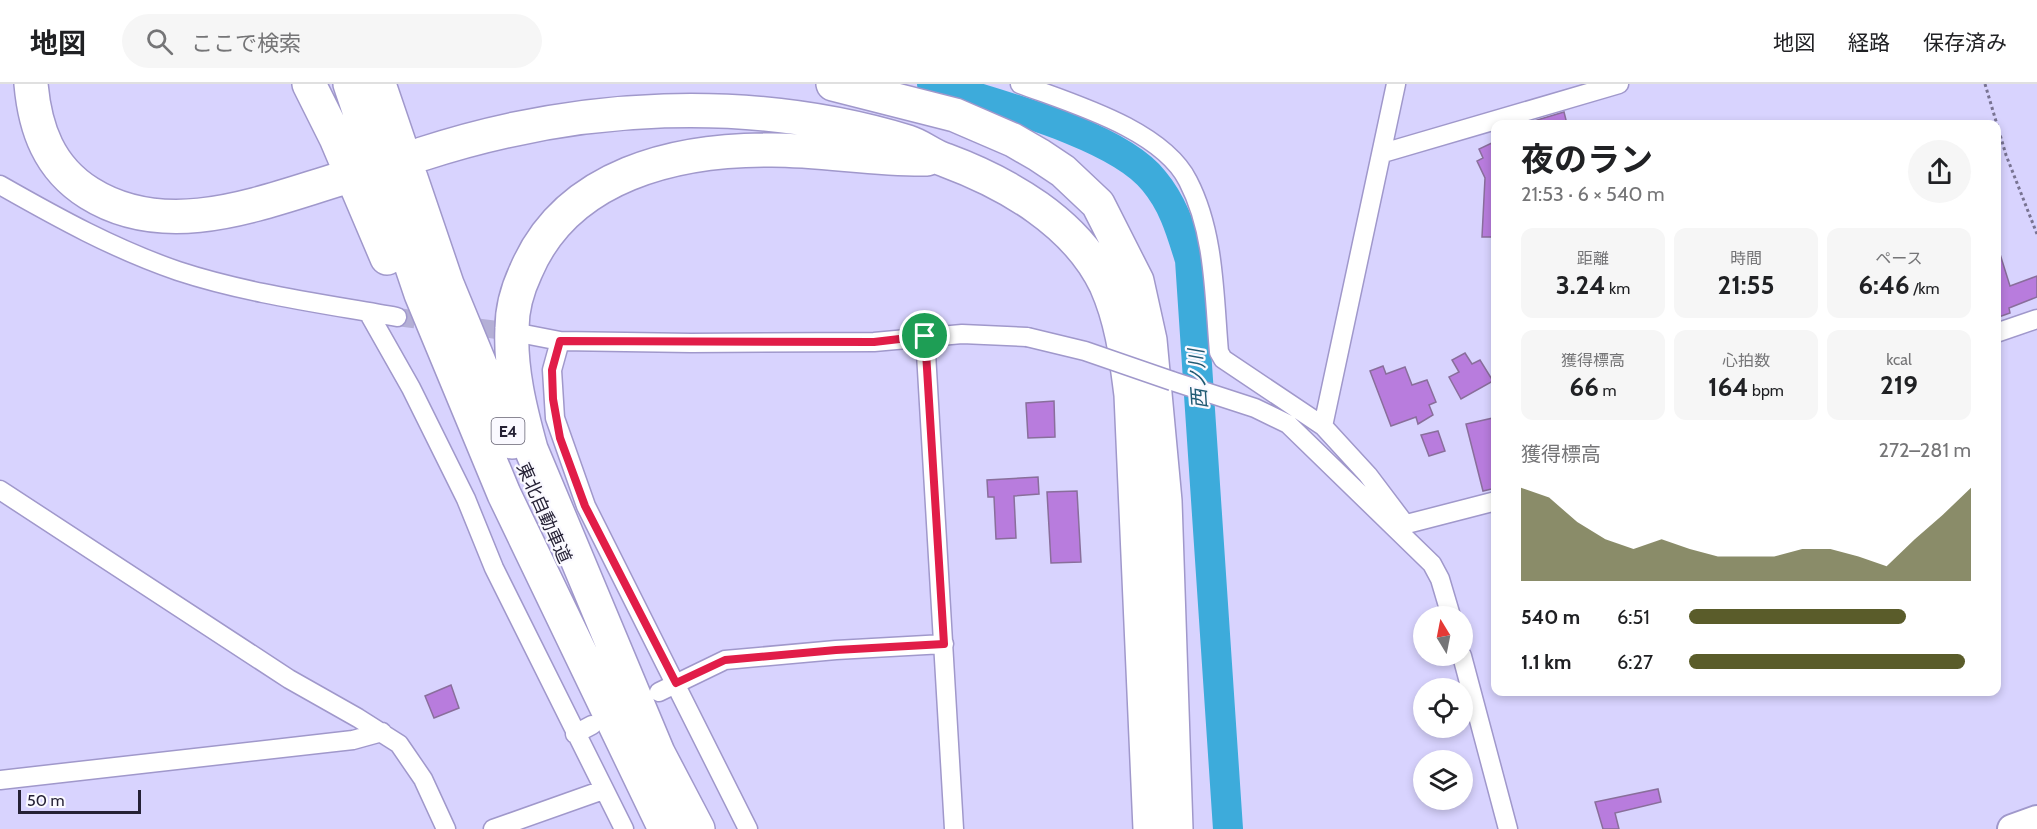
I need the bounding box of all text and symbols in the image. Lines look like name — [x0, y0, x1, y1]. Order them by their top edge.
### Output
search box — [122, 14, 542, 68]
icon: search — [143, 25, 176, 58]
text: 地図 — [30, 26, 86, 60]
text: ここで検索 — [191, 30, 301, 57]
text: 地図 — [1773, 30, 1815, 55]
text: 経路 — [1848, 30, 1890, 55]
text: 保存済み — [1923, 30, 2007, 55]
text: 夜のラン — [1521, 139, 1653, 179]
button: share — [1908, 140, 1971, 203]
text: 21:53 · 6 × 540 m — [1521, 182, 1664, 206]
text: 距離 — [1577, 249, 1609, 268]
text: 時間 — [1730, 249, 1762, 268]
text: ペース — [1875, 249, 1923, 268]
text: 3.24 — [1556, 269, 1605, 301]
text: 21:55 — [1717, 269, 1775, 301]
text: 6:46 — [1858, 269, 1910, 301]
text: km — [1605, 279, 1630, 298]
text: /km — [1910, 279, 1940, 298]
pin — [899, 310, 950, 361]
icon: arrive — [908, 319, 941, 352]
water label: 西ノ川 — [1184, 346, 1212, 410]
text: kcal — [1886, 350, 1912, 369]
text: 獲得標高 — [1561, 351, 1625, 370]
text: 心拍数 — [1722, 351, 1770, 370]
text: 219 — [1880, 369, 1918, 401]
text: 66 — [1570, 371, 1599, 403]
text: 164 — [1708, 371, 1748, 403]
text: m — [1599, 381, 1616, 400]
text: bpm — [1748, 381, 1784, 400]
road number: E4 — [492, 418, 524, 444]
text: 272–281 m — [1879, 438, 1971, 462]
text: 獲得標高 — [1521, 442, 1601, 466]
street label: 東北自動車道 — [512, 459, 576, 567]
text: 540 m — [1521, 605, 1580, 629]
text: 6:51 — [1617, 605, 1650, 629]
north arrow — [1413, 606, 1473, 666]
map controls — [1413, 606, 1473, 810]
text: 1.1 km — [1521, 650, 1571, 674]
text: 6:27 — [1617, 650, 1653, 674]
button: locate — [1413, 678, 1473, 738]
button: layers — [1413, 750, 1473, 810]
scale bar — [18, 787, 141, 814]
text: 50 m — [27, 791, 64, 810]

